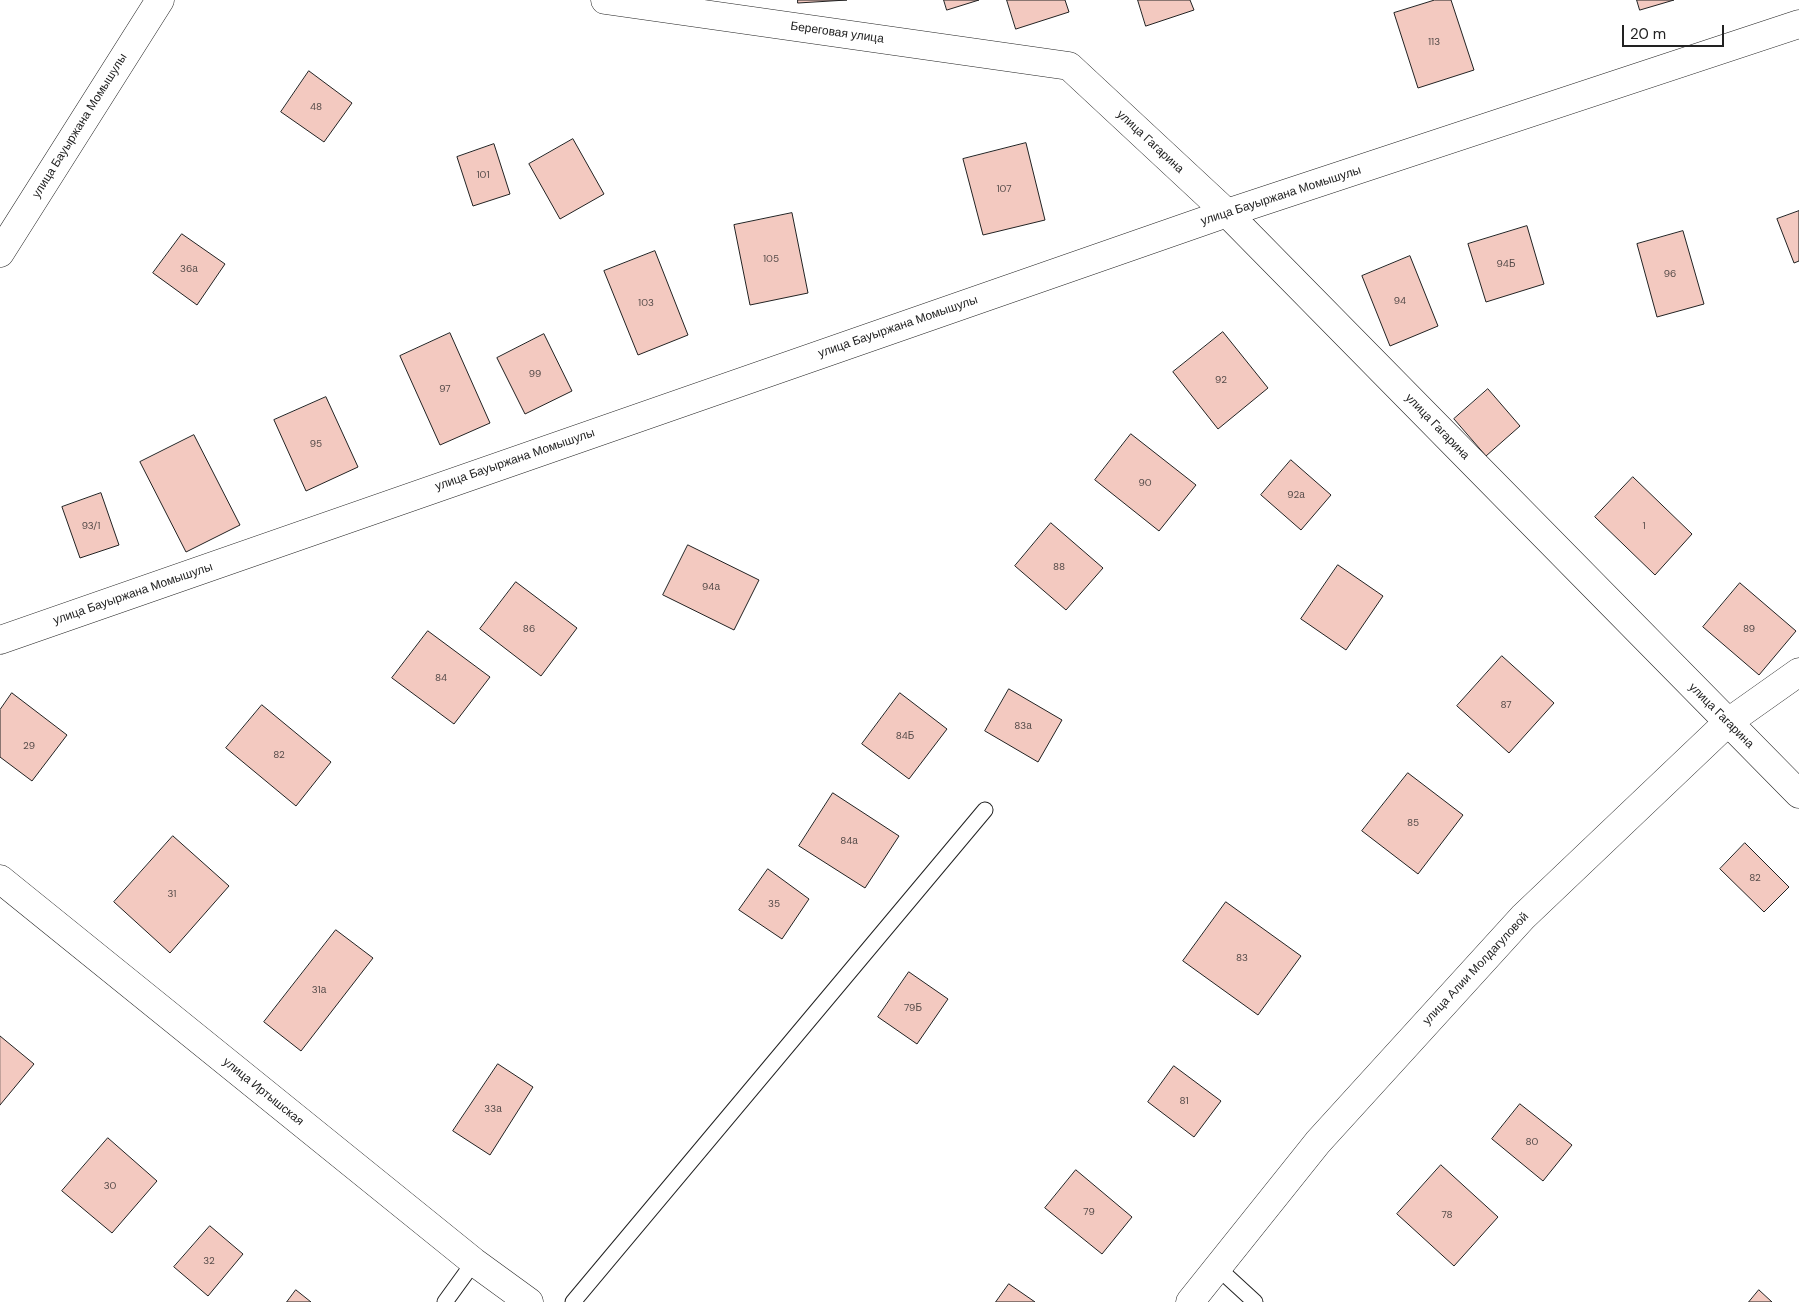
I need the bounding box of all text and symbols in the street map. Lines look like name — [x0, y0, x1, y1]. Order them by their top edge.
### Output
scale bar — [1624, 15, 1726, 47]
street label: Береговая улица — [789, 19, 885, 47]
text: 20 m — [1630, 24, 1666, 44]
house number: 113 — [1428, 36, 1440, 48]
street label: улица Бауыржана Момышулы — [29, 51, 131, 201]
house number: 48 — [310, 101, 322, 113]
street label: улица Гагарина — [1114, 107, 1186, 177]
street label: улица Бауыржана Момышулы — [1199, 163, 1363, 229]
house number: 101 — [476, 169, 490, 181]
house number: 107 — [996, 183, 1012, 195]
house number: 105 — [763, 253, 779, 265]
house number: 94Б — [1497, 258, 1515, 270]
house number: 36а — [180, 263, 198, 275]
house number: 96 — [1664, 268, 1676, 280]
street label: улица Бауыржана Момышулы — [816, 293, 980, 361]
house number: 94 — [1394, 295, 1406, 307]
house number: 103 — [638, 297, 654, 309]
house number: 99 — [529, 368, 541, 380]
house number: 92 — [1215, 374, 1227, 386]
house number: 97 — [439, 383, 451, 395]
street label: улица Гагарина — [1402, 391, 1472, 463]
street label: улица Бауыржана Момышулы — [433, 426, 597, 494]
house number: 95 — [310, 438, 322, 450]
house number: 90 — [1138, 477, 1152, 489]
house number: 92а — [1287, 489, 1305, 501]
house number: 93/1 — [82, 520, 100, 532]
house number: 1 — [1642, 520, 1646, 532]
street label: улица Бауыржана Момышулы — [51, 560, 215, 628]
house number: 88 — [1053, 561, 1065, 573]
house number: 94а — [702, 581, 720, 593]
house number: 86 — [523, 623, 535, 635]
house number: 89 — [1743, 623, 1755, 635]
house number: 84 — [435, 672, 447, 684]
street label: улица Гагарина — [1685, 680, 1757, 752]
house number: 87 — [1500, 699, 1512, 711]
house number: 83а — [1014, 720, 1032, 732]
house number: 84Б — [896, 730, 914, 742]
house number: 29 — [23, 740, 35, 752]
house number: 82 — [273, 749, 285, 761]
house number: 85 — [1407, 817, 1419, 829]
house number: 84а — [840, 835, 858, 847]
house number: 82 — [1749, 872, 1761, 884]
house number: 31 — [168, 888, 176, 900]
house number: 35 — [768, 898, 780, 910]
street label: улица Алии Молдагуловой — [1420, 910, 1532, 1028]
house number: 83 — [1236, 952, 1248, 964]
house number: 31а — [312, 984, 326, 996]
house number: 79Б — [904, 1002, 922, 1014]
street label: улица Иртышская — [220, 1055, 306, 1129]
house number: 81 — [1180, 1095, 1188, 1107]
house number: 33а — [484, 1103, 502, 1115]
house number: 80 — [1526, 1136, 1538, 1148]
house number: 30 — [104, 1180, 116, 1192]
house number: 79 — [1083, 1206, 1095, 1218]
house number: 78 — [1441, 1209, 1453, 1221]
house number: 32 — [203, 1255, 215, 1267]

